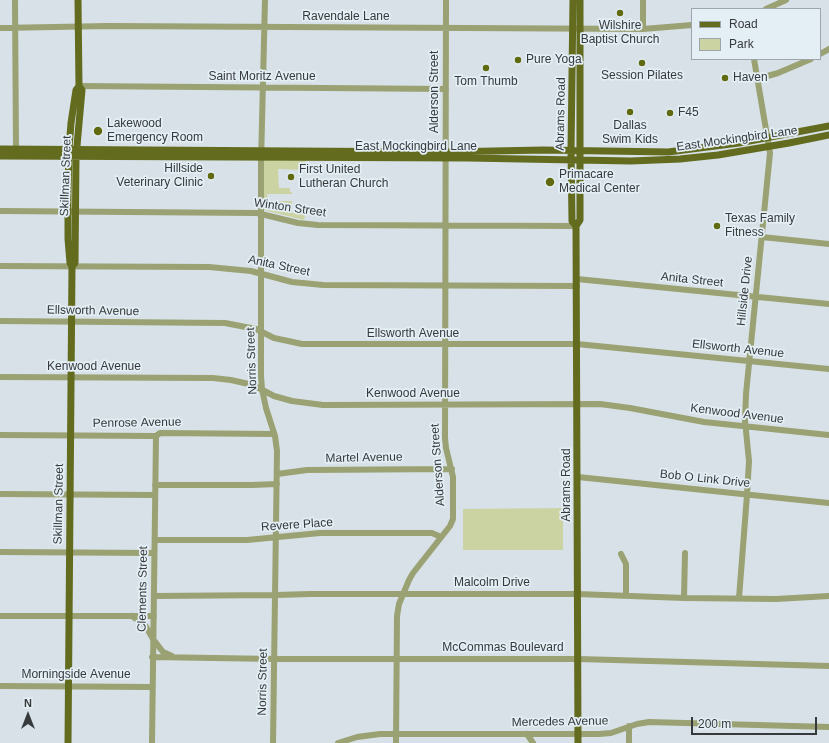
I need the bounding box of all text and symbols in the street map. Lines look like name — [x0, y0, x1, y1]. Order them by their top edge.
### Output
marker: Wilshire Baptist Church — [615, 8, 625, 18]
legend — [691, 8, 821, 60]
street label: Ravendale Lane — [302, 10, 390, 24]
text: Road — [729, 17, 758, 31]
place label: Wilshire Baptist Church — [581, 19, 659, 47]
text: Park — [729, 37, 754, 51]
street label: Alderson Street — [428, 51, 442, 133]
place label: Pure Yoga — [526, 53, 582, 67]
marker: Pure Yoga — [513, 55, 523, 65]
marker: Session Pilates — [637, 58, 647, 68]
marker: Tom Thumb — [481, 63, 491, 73]
place label: Session Pilates — [601, 69, 683, 83]
street label: Saint Moritz Avenue — [208, 70, 316, 84]
place label: Haven — [733, 71, 768, 85]
marker: Haven — [720, 73, 730, 83]
place label: Tom Thumb — [454, 75, 518, 89]
street label: Abrams Road — [553, 77, 569, 151]
place label: F45 — [678, 106, 699, 120]
marker: Dallas Swim Kids — [625, 107, 635, 117]
marker: F45 — [665, 108, 675, 118]
place label: Lakewood Emergency Room — [107, 117, 203, 145]
place label: Dallas Swim Kids — [602, 119, 658, 147]
street label: East Mockingbird Lane — [676, 123, 798, 155]
marker: Lakewood Emergency Room — [92, 125, 104, 137]
street label: Skillman Street — [57, 135, 75, 217]
street label: East Mockingbird Lane — [355, 140, 477, 154]
place label: Hillside Veterinary Clinic — [116, 162, 203, 190]
place label: First United Lutheran Church — [299, 163, 388, 191]
place label: Primacare Medical Center — [559, 168, 640, 196]
marker: Hillside Veterinary Clinic — [206, 171, 216, 181]
marker: First United Lutheran Church — [286, 172, 296, 182]
marker: Primacare Medical Center — [544, 176, 556, 188]
street label: Winton Street — [253, 196, 327, 220]
place label: Texas Family Fitness — [725, 212, 795, 240]
marker: Texas Family Fitness — [712, 221, 722, 231]
street label: Anita Street — [247, 252, 311, 280]
street label: Hillside Drive — [734, 255, 756, 327]
street label: Anita Street — [660, 270, 724, 290]
street label: Ellsworth Avenue — [47, 303, 139, 319]
street label: Norris Street — [244, 327, 260, 395]
street label: Ellsworth Avenue — [367, 327, 459, 341]
street label: Ellsworth Avenue — [691, 337, 785, 361]
street label: Kenwood Avenue — [47, 360, 141, 374]
street label: Kenwood Avenue — [366, 387, 460, 401]
street label: Kenwood Avenue — [690, 401, 784, 427]
street label: Penrose Avenue — [93, 415, 181, 431]
street label: Alderson Street — [428, 423, 448, 507]
street label: Abrams Road — [560, 448, 574, 522]
street label: Martel Avenue — [325, 450, 403, 466]
street label: Skillman Street — [51, 464, 67, 544]
street label: Bob O Link Drive — [659, 467, 751, 491]
street label: Revere Place — [261, 515, 333, 535]
street label: Clements Street — [135, 546, 151, 632]
street label: Malcolm Drive — [454, 576, 530, 590]
street label: McCommas Boulevard — [442, 641, 564, 655]
street label: Norris Street — [255, 648, 271, 716]
street label: Morningside Avenue — [21, 668, 131, 682]
north arrow — [8, 695, 48, 735]
text: N — [24, 697, 32, 709]
scale bar — [693, 709, 819, 735]
street label: Mercedes Avenue — [512, 714, 608, 730]
text: 200 m — [698, 717, 731, 731]

